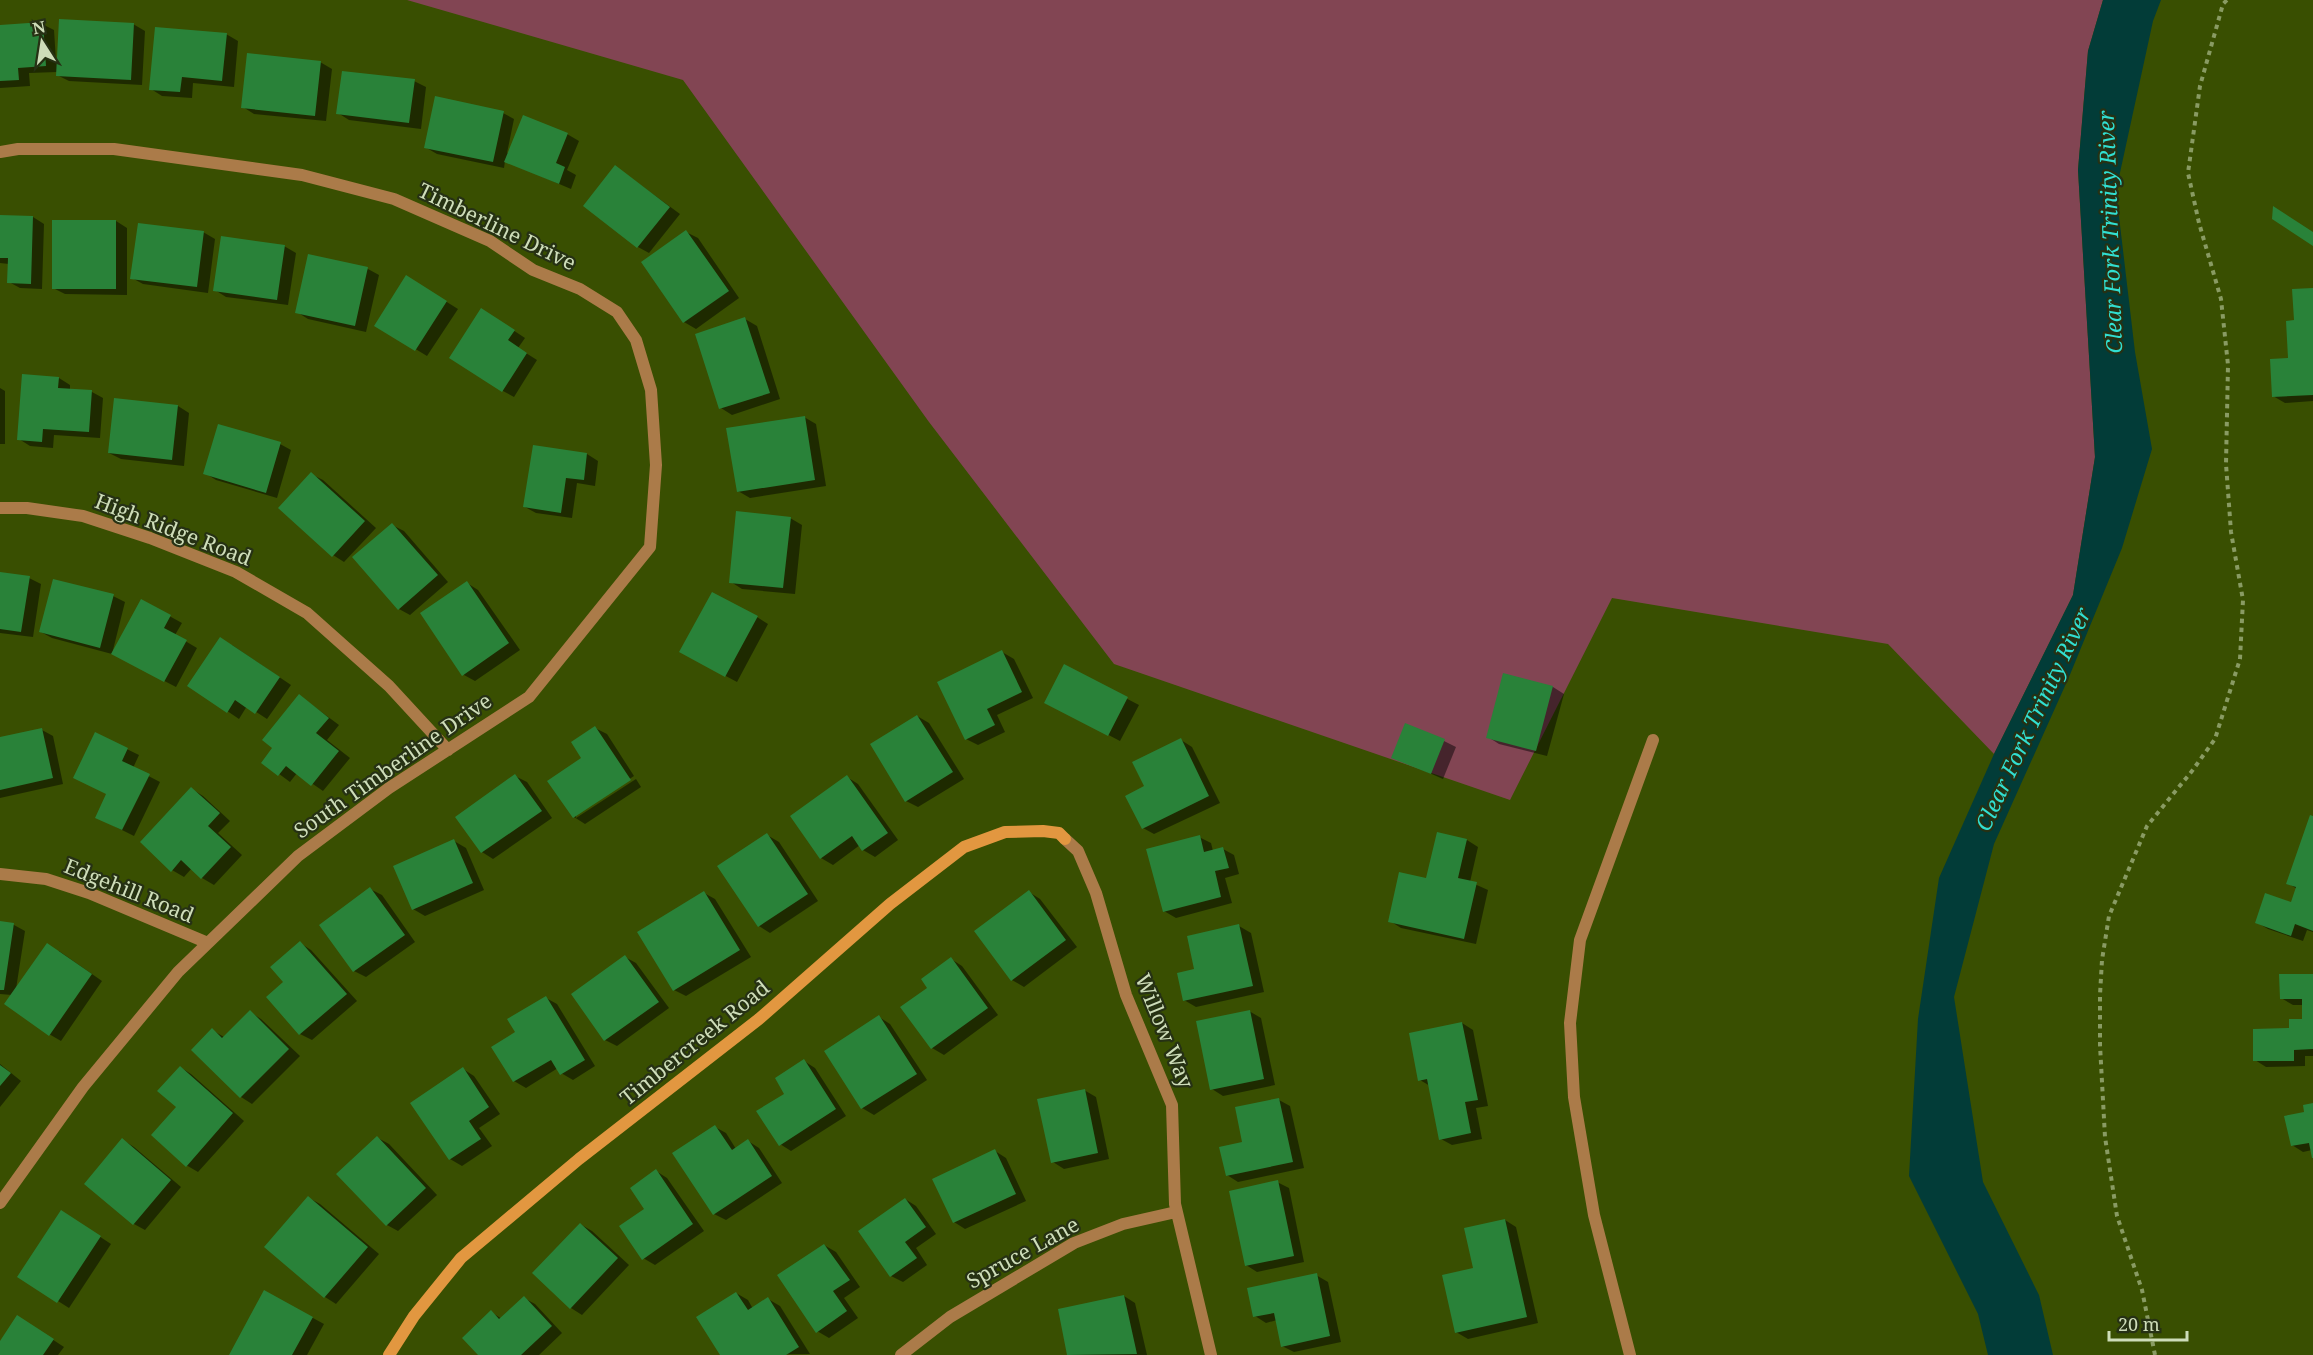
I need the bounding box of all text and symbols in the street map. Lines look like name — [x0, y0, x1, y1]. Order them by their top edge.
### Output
north arrow — [12, 12, 72, 72]
text: N — [30, 15, 48, 39]
water label: Clear Fork Trinity River — [2090, 109, 2128, 354]
street label: Timberline Drive — [414, 176, 581, 276]
street label: High Ridge Road — [91, 486, 256, 572]
water label: Clear Fork Trinity River — [1967, 601, 2097, 835]
street label: South Timberline Drive — [288, 686, 497, 844]
street label: Edgehill Road — [60, 851, 199, 929]
street label: Willow Way — [1129, 969, 1201, 1092]
street label: Timbercreek Road — [614, 973, 775, 1111]
street label: Spruce Lane — [961, 1210, 1084, 1294]
scale bar — [2109, 1304, 2187, 1342]
text: 20 m — [2118, 1312, 2160, 1336]

